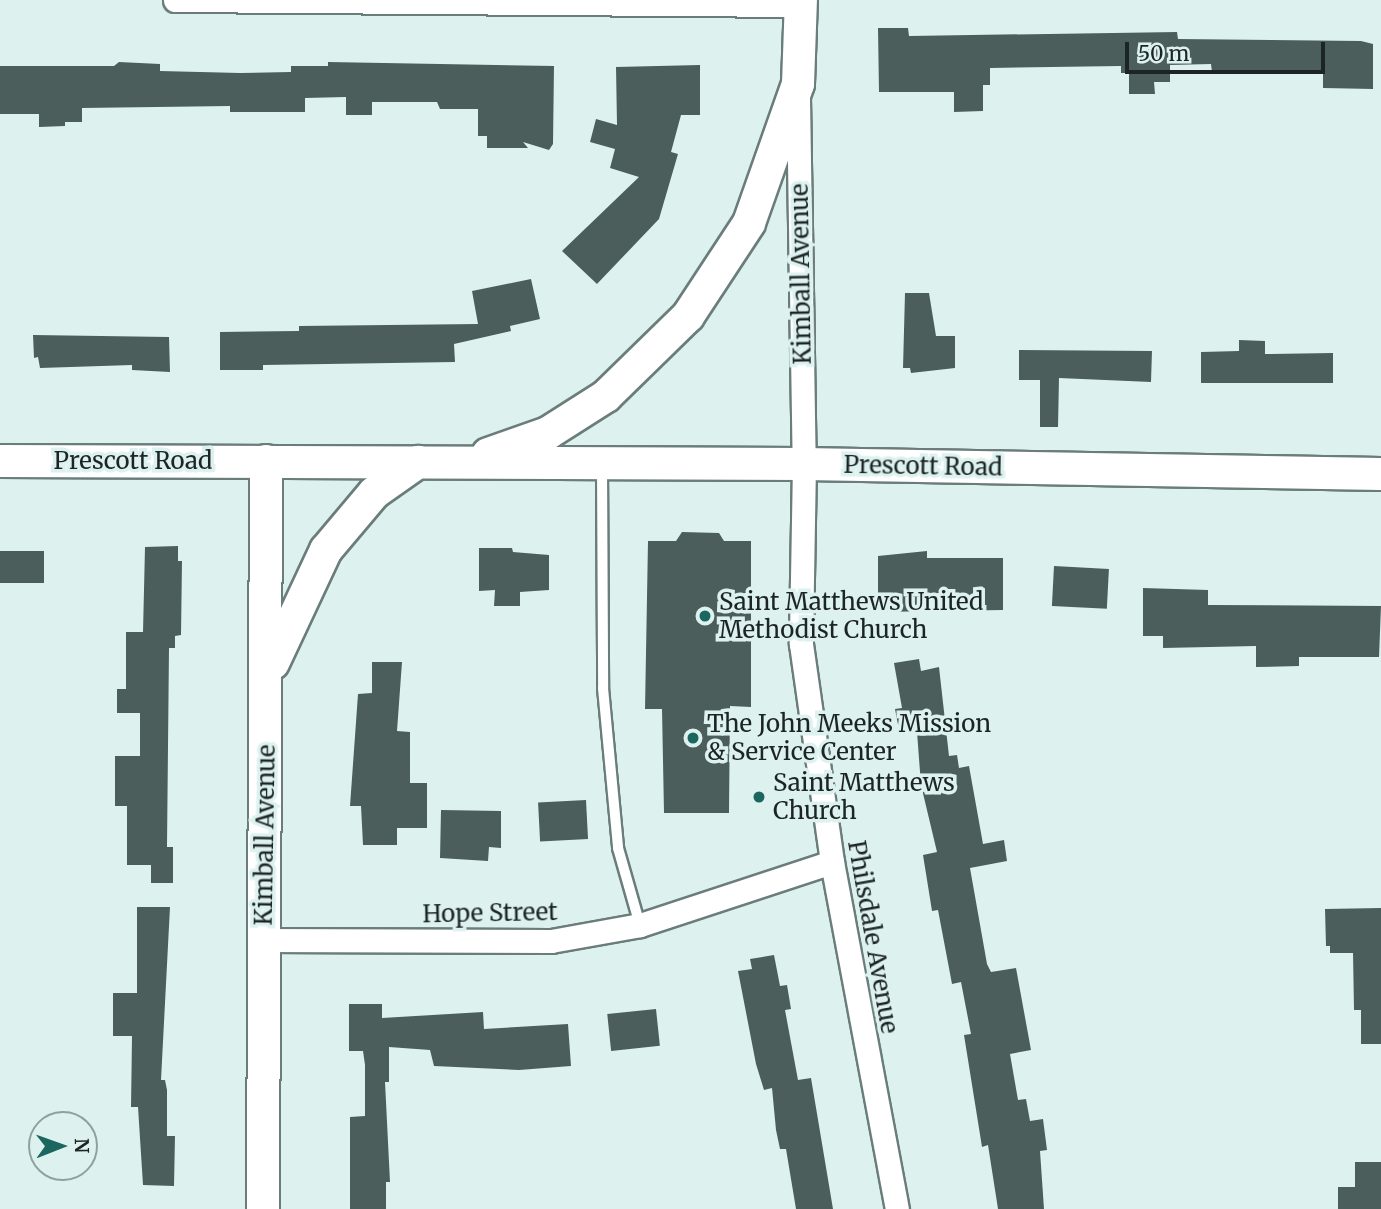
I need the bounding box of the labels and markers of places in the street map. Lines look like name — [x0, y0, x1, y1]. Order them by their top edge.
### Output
place label: Saint Matthews United Methodist Church — [719, 588, 983, 644]
marker: Saint Matthews United Methodist Church — [697, 608, 713, 624]
place label: The John Meeks Mission & Service Center — [707, 710, 991, 766]
marker: The John Meeks Mission & Service Center — [685, 730, 701, 746]
place label: Saint Matthews Church — [773, 769, 955, 825]
marker: Saint Matthews Church — [751, 789, 767, 805]

